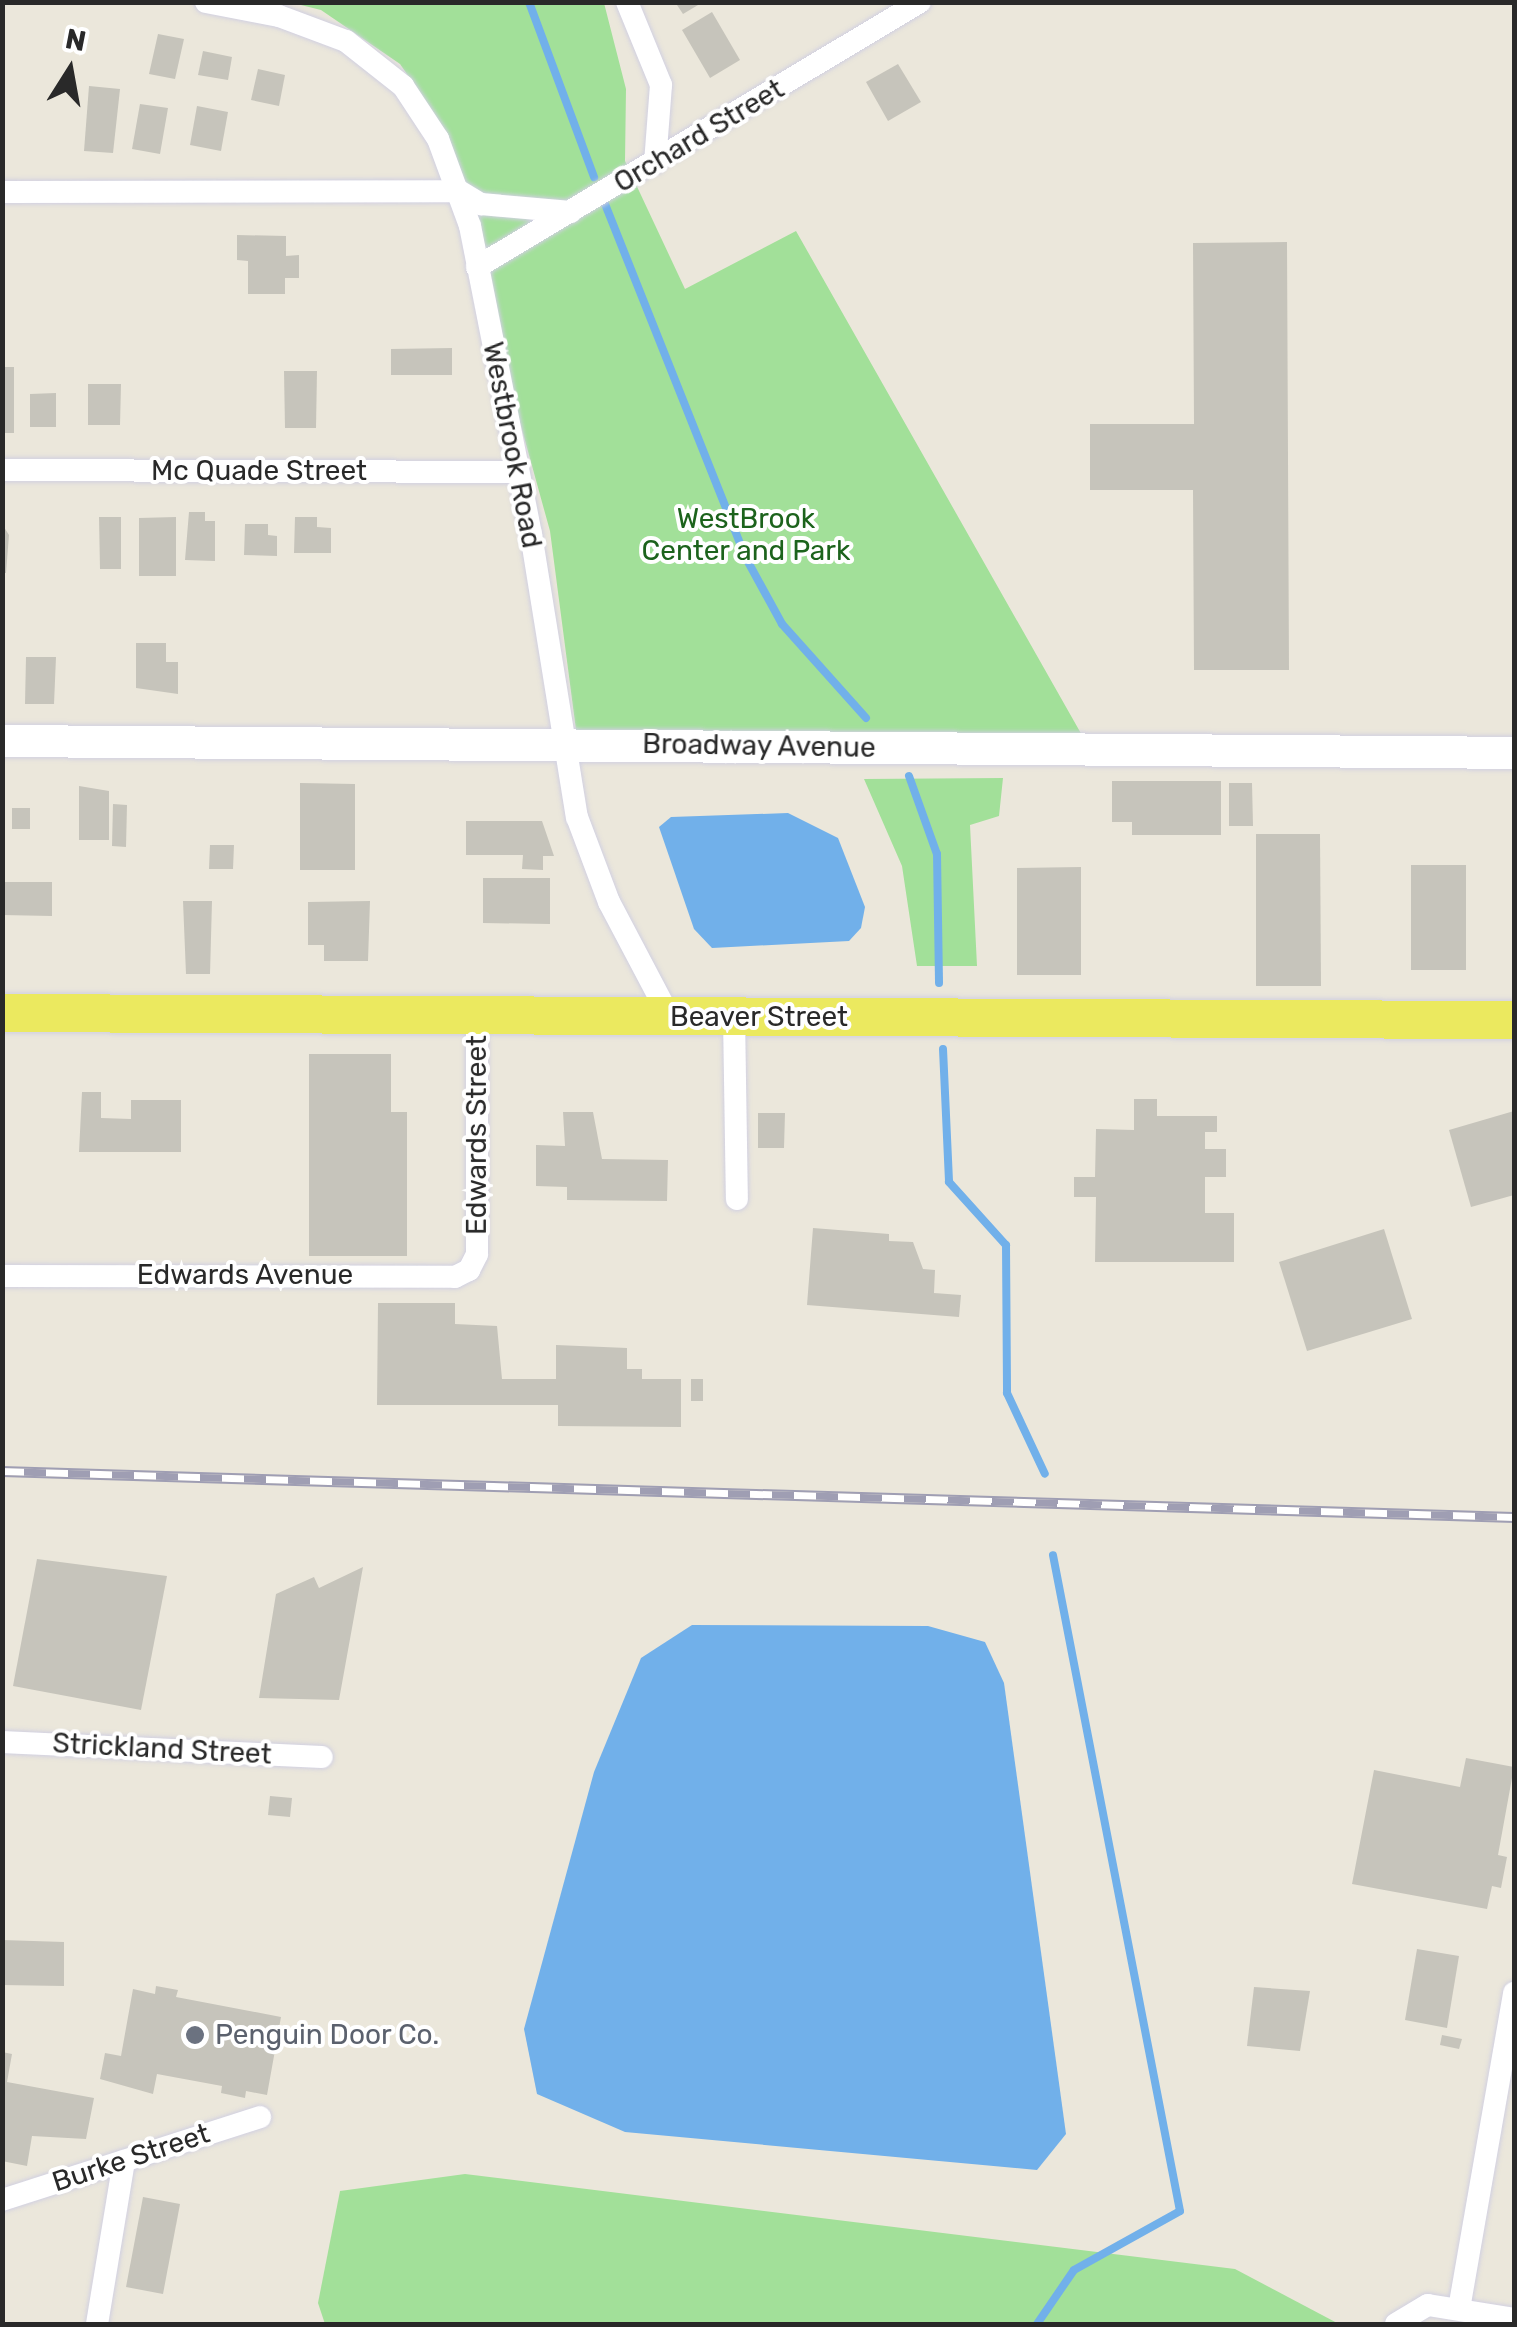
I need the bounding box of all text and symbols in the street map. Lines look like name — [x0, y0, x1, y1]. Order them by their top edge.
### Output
north arrow — [20, 20, 120, 120]
text: N — [63, 22, 89, 58]
street label: Orchard Street — [608, 72, 790, 200]
street label: Westbrook Road — [476, 339, 548, 551]
street label: Mc Quade Street — [151, 454, 367, 488]
park label: WestBrook Center and Park — [641, 502, 851, 568]
street label: Broadway Avenue — [641, 727, 877, 765]
street label: Beaver Street — [670, 1000, 848, 1034]
street label: Edwards Street — [460, 1035, 494, 1235]
street label: Edwards Avenue — [136, 1258, 354, 1292]
street label: Strickland Street — [52, 1726, 272, 1772]
place label: Penguin Door Co. — [215, 2018, 440, 2052]
marker: Penguin Door Co. — [184, 2024, 206, 2046]
street label: Burke Street — [48, 2117, 214, 2199]

